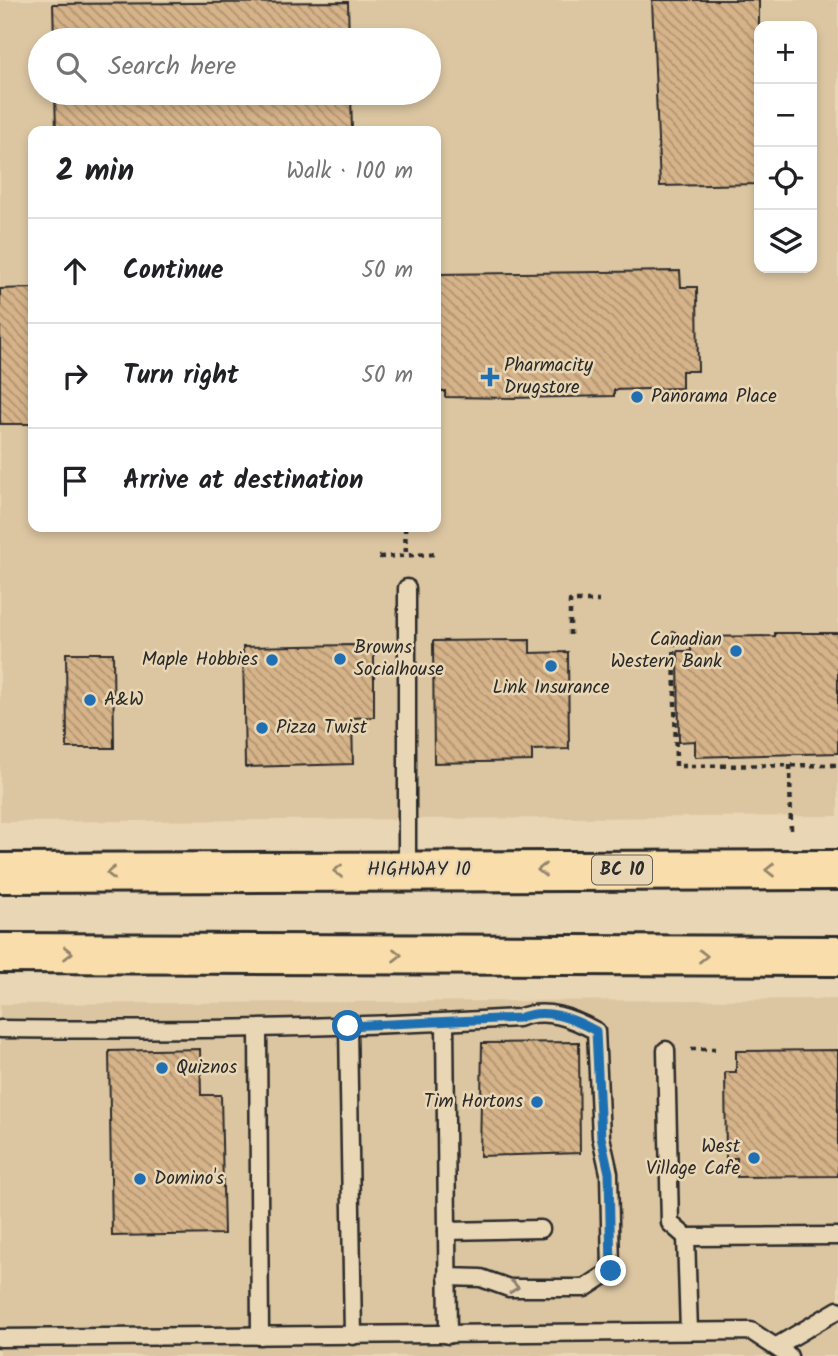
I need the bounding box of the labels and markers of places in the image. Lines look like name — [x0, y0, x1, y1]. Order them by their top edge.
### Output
place label: Pharmacity Drugstore — [504, 351, 594, 403]
marker: Pharmacity Drugstore — [482, 369, 498, 385]
place label: Panorama Place — [651, 382, 777, 412]
marker: Panorama Place — [629, 389, 645, 405]
place label: Canadian Western Bank — [611, 625, 722, 677]
place label: Browns Socialhouse — [354, 633, 444, 685]
marker: Canadian Western Bank — [728, 643, 744, 659]
place label: Maple Hobbies — [142, 645, 258, 675]
marker: Browns Socialhouse — [332, 651, 348, 667]
marker: Maple Hobbies — [264, 652, 280, 668]
marker: Link Insurance — [543, 658, 559, 674]
place label: Link Insurance — [492, 673, 610, 703]
place label: A&W — [104, 685, 144, 715]
marker: A&W — [82, 692, 98, 708]
place label: Pizza Twist — [276, 713, 368, 743]
marker: Pizza Twist — [254, 720, 270, 736]
place label: Quiznos — [176, 1053, 237, 1083]
marker: Quiznos — [154, 1060, 170, 1076]
place label: Tim Hortons — [424, 1087, 523, 1117]
marker: Tim Hortons — [529, 1094, 545, 1110]
place label: West Village Cafe — [646, 1132, 741, 1184]
marker: West Village Cafe — [746, 1150, 762, 1166]
place label: Domino's — [154, 1164, 224, 1194]
marker: Domino's — [132, 1171, 148, 1187]

